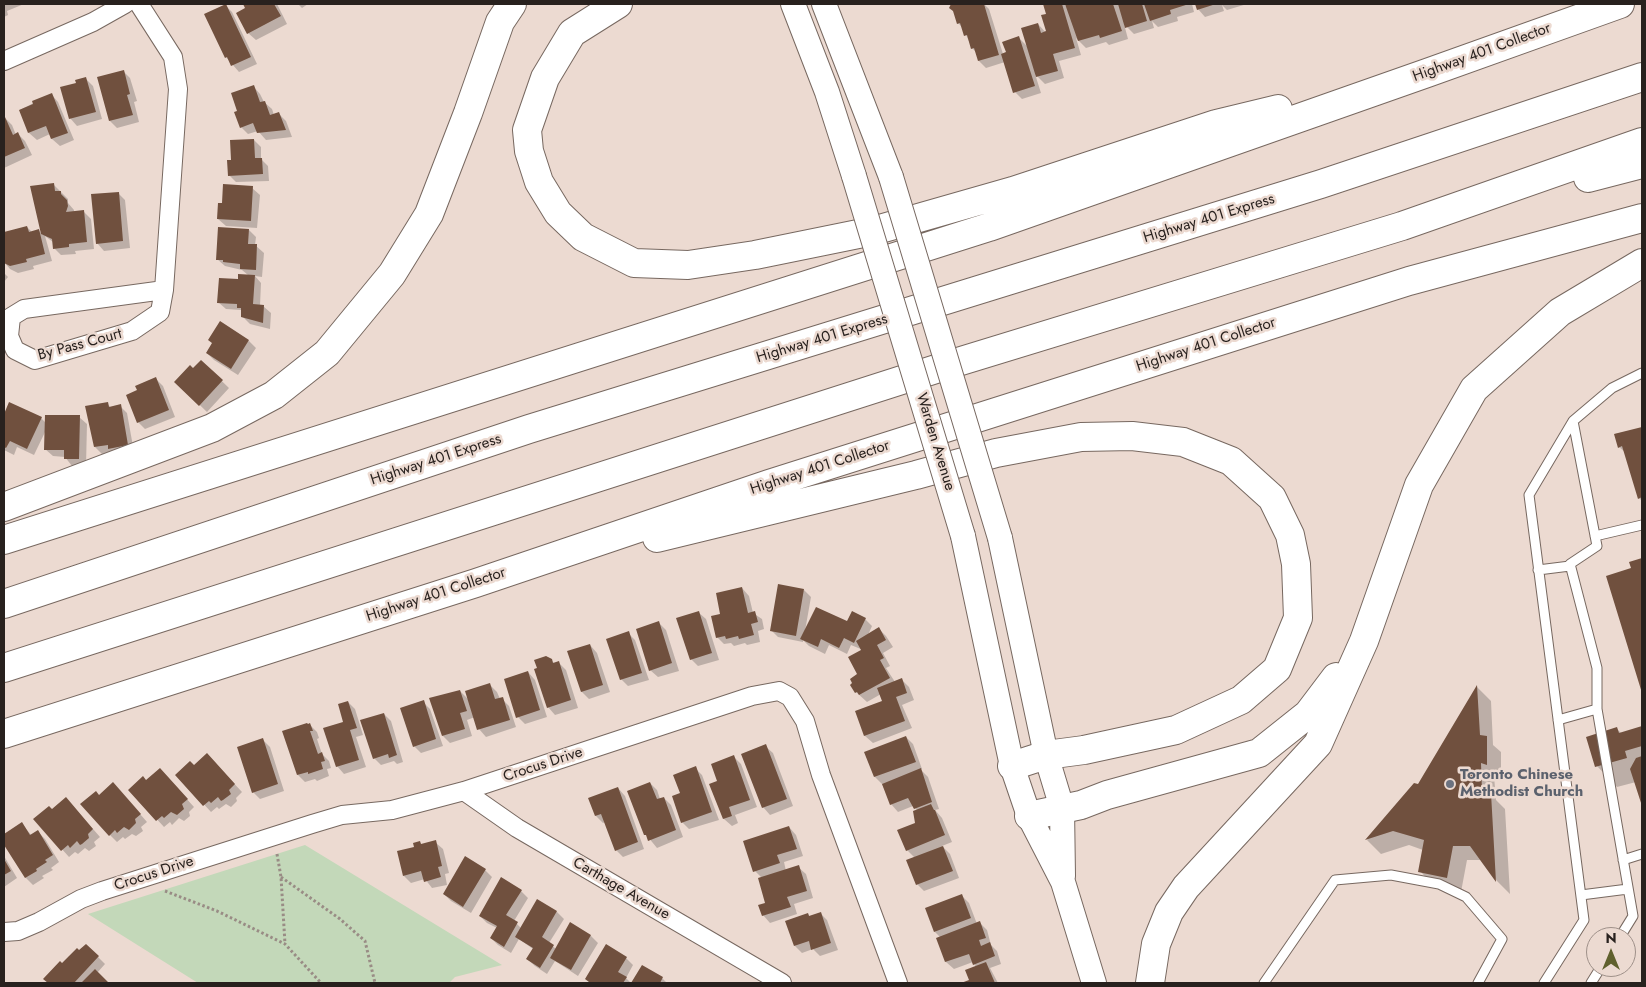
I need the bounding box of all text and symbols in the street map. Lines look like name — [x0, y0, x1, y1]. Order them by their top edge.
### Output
street label: Highway 401 Collector — [1411, 20, 1553, 86]
street label: Highway 401 Express — [1141, 190, 1277, 248]
street label: Highway 401 Express — [754, 310, 890, 368]
street label: Highway 401 Collector — [1134, 314, 1278, 376]
street label: By Pass Court — [36, 325, 124, 365]
street label: Warden Avenue — [912, 391, 958, 493]
street label: Highway 401 Express — [368, 430, 504, 490]
street label: Highway 401 Collector — [748, 437, 892, 499]
street label: Highway 401 Collector — [364, 564, 508, 626]
street label: Crocus Drive — [501, 744, 585, 786]
place label: Toronto Chinese Methodist Church — [1460, 766, 1583, 801]
marker: Toronto Chinese Methodist Church — [1444, 778, 1456, 790]
street label: Crocus Drive — [112, 853, 196, 895]
street label: Carthage Avenue — [569, 854, 673, 924]
north arrow — [1586, 927, 1636, 977]
text: N — [1605, 928, 1617, 948]

